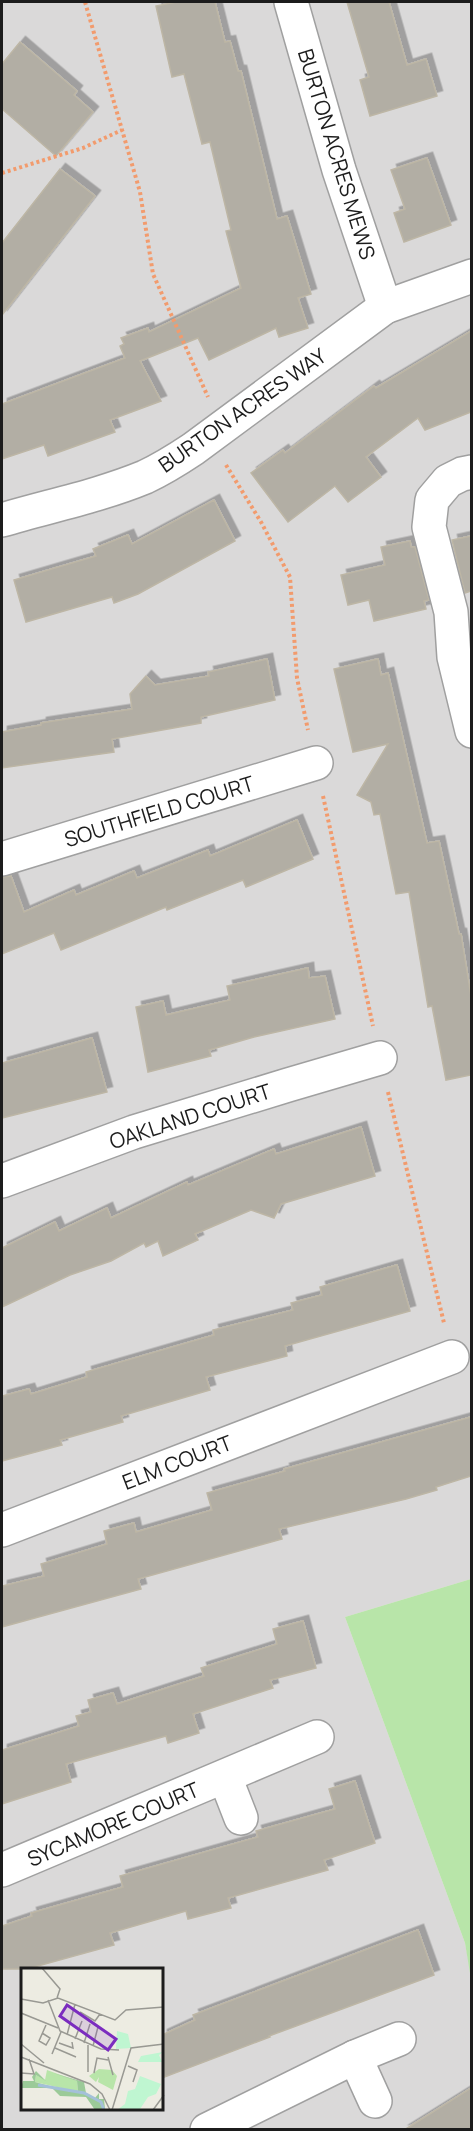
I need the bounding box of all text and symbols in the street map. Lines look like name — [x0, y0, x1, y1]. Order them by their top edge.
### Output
street label: BURTON ACRES MEWS — [292, 45, 382, 263]
street label: BURTON ACRES WAY — [153, 341, 332, 478]
street label: SOUTHFIELD COURT — [61, 769, 258, 853]
street label: OAKLAND COURT — [106, 1077, 275, 1155]
street label: ELM COURT — [118, 1428, 236, 1496]
street label: SYCAMORE COURT — [23, 1775, 204, 1873]
inset map — [21, 1968, 164, 2110]

